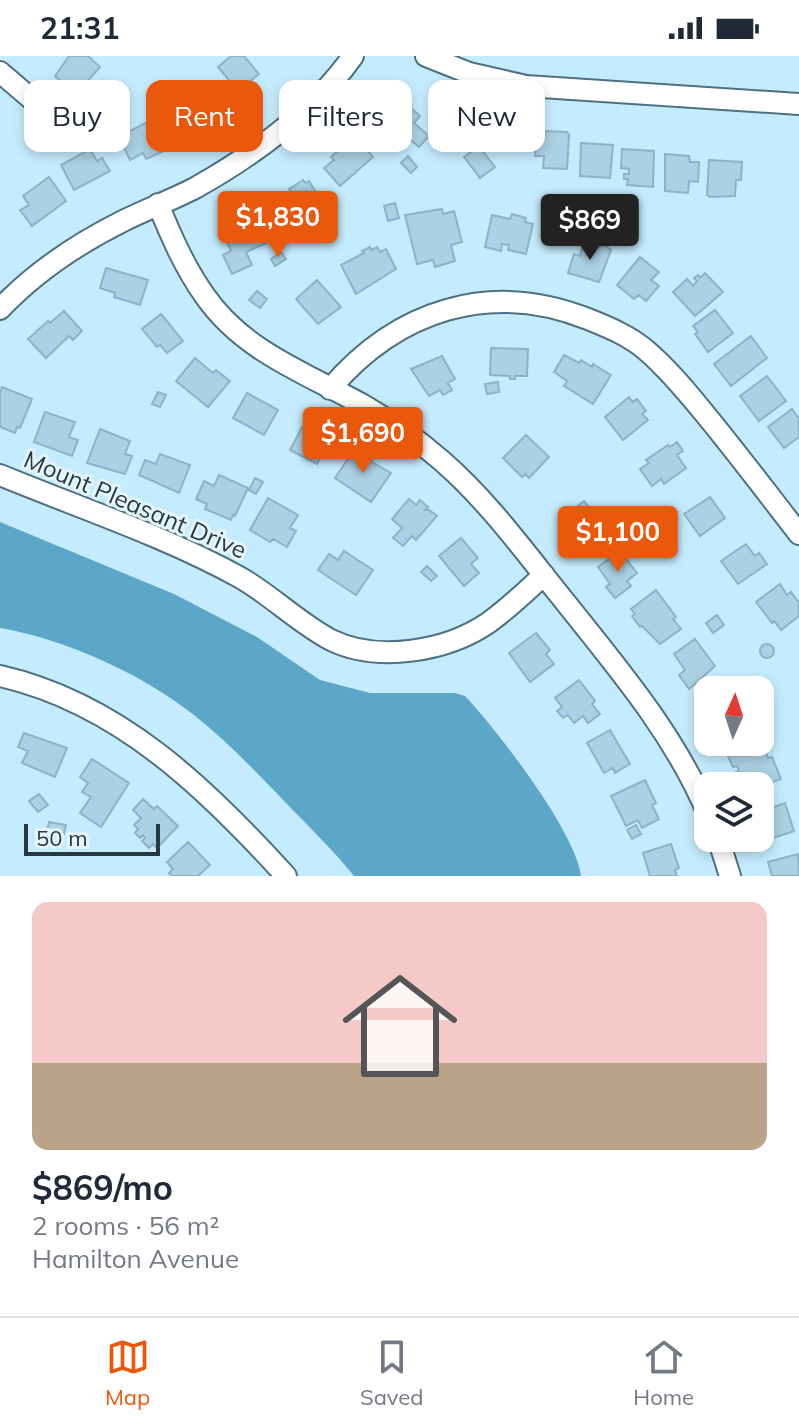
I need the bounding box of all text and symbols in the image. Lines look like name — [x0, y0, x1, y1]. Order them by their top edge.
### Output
text: 21:31 — [40, 9, 119, 47]
chip: Buy — [24, 80, 130, 152]
chip: Rent — [146, 80, 263, 152]
chip: Filters — [279, 80, 412, 152]
chip: New — [428, 80, 545, 152]
pin: $1,830 — [213, 191, 343, 259]
pin: $869 — [543, 194, 637, 262]
text: $1,830 — [236, 200, 320, 233]
text: $869 — [559, 203, 621, 236]
pin: $1,690 — [298, 407, 428, 475]
text: $1,690 — [321, 416, 405, 449]
street label: Mount Pleasant Drive — [20, 444, 251, 565]
pin: $1,100 — [553, 506, 683, 574]
text: $1,100 — [576, 515, 660, 548]
north arrow — [694, 676, 774, 756]
map controls — [694, 676, 774, 852]
button: layers — [694, 772, 774, 852]
scale bar — [24, 820, 160, 856]
text: 50 m — [36, 824, 87, 852]
icon: home — [328, 954, 472, 1098]
text: $869/mo — [32, 1166, 173, 1209]
text: 2 rooms · 56 m² — [32, 1209, 219, 1242]
text: Hamilton Avenue — [32, 1242, 239, 1275]
tab: Map — [105, 1335, 150, 1411]
tab: Saved — [360, 1335, 424, 1411]
tab: Home — [633, 1335, 694, 1411]

